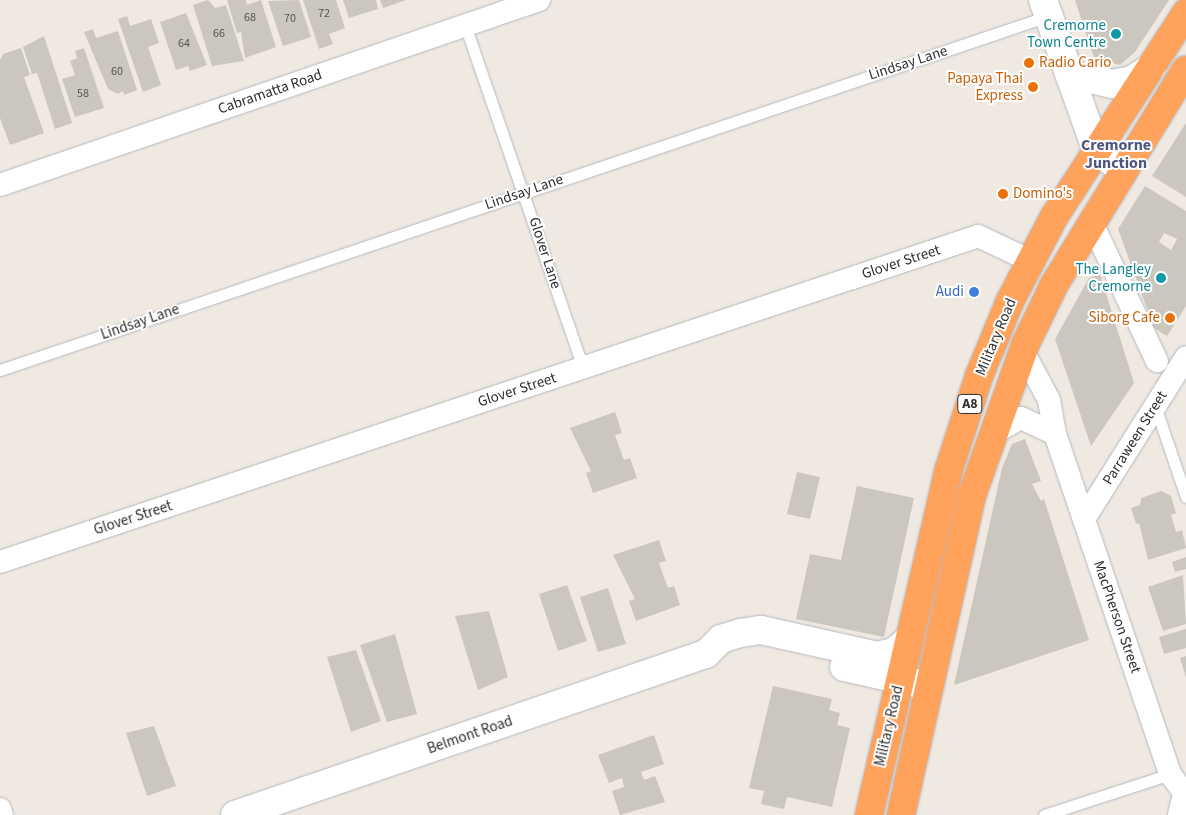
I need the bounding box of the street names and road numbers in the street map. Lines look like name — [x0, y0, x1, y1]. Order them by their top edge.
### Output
street label: Lindsay Lane — [866, 42, 950, 84]
street label: Cabramatta Road — [216, 66, 324, 118]
street label: Lindsay Lane — [482, 170, 566, 214]
street label: Glover Lane — [525, 215, 565, 291]
street label: Glover Street — [860, 241, 942, 283]
street label: Military Road — [972, 296, 1020, 378]
street label: Lindsay Lane — [98, 300, 182, 344]
street label: Glover Street — [476, 369, 558, 411]
street label: Parraween Street — [1099, 388, 1171, 488]
road number: A8 — [956, 392, 984, 416]
street label: Glover Street — [92, 497, 174, 539]
street label: MacPherson Street — [1089, 558, 1145, 676]
street label: Military Road — [871, 684, 907, 768]
street label: Belmont Road — [425, 712, 515, 758]

